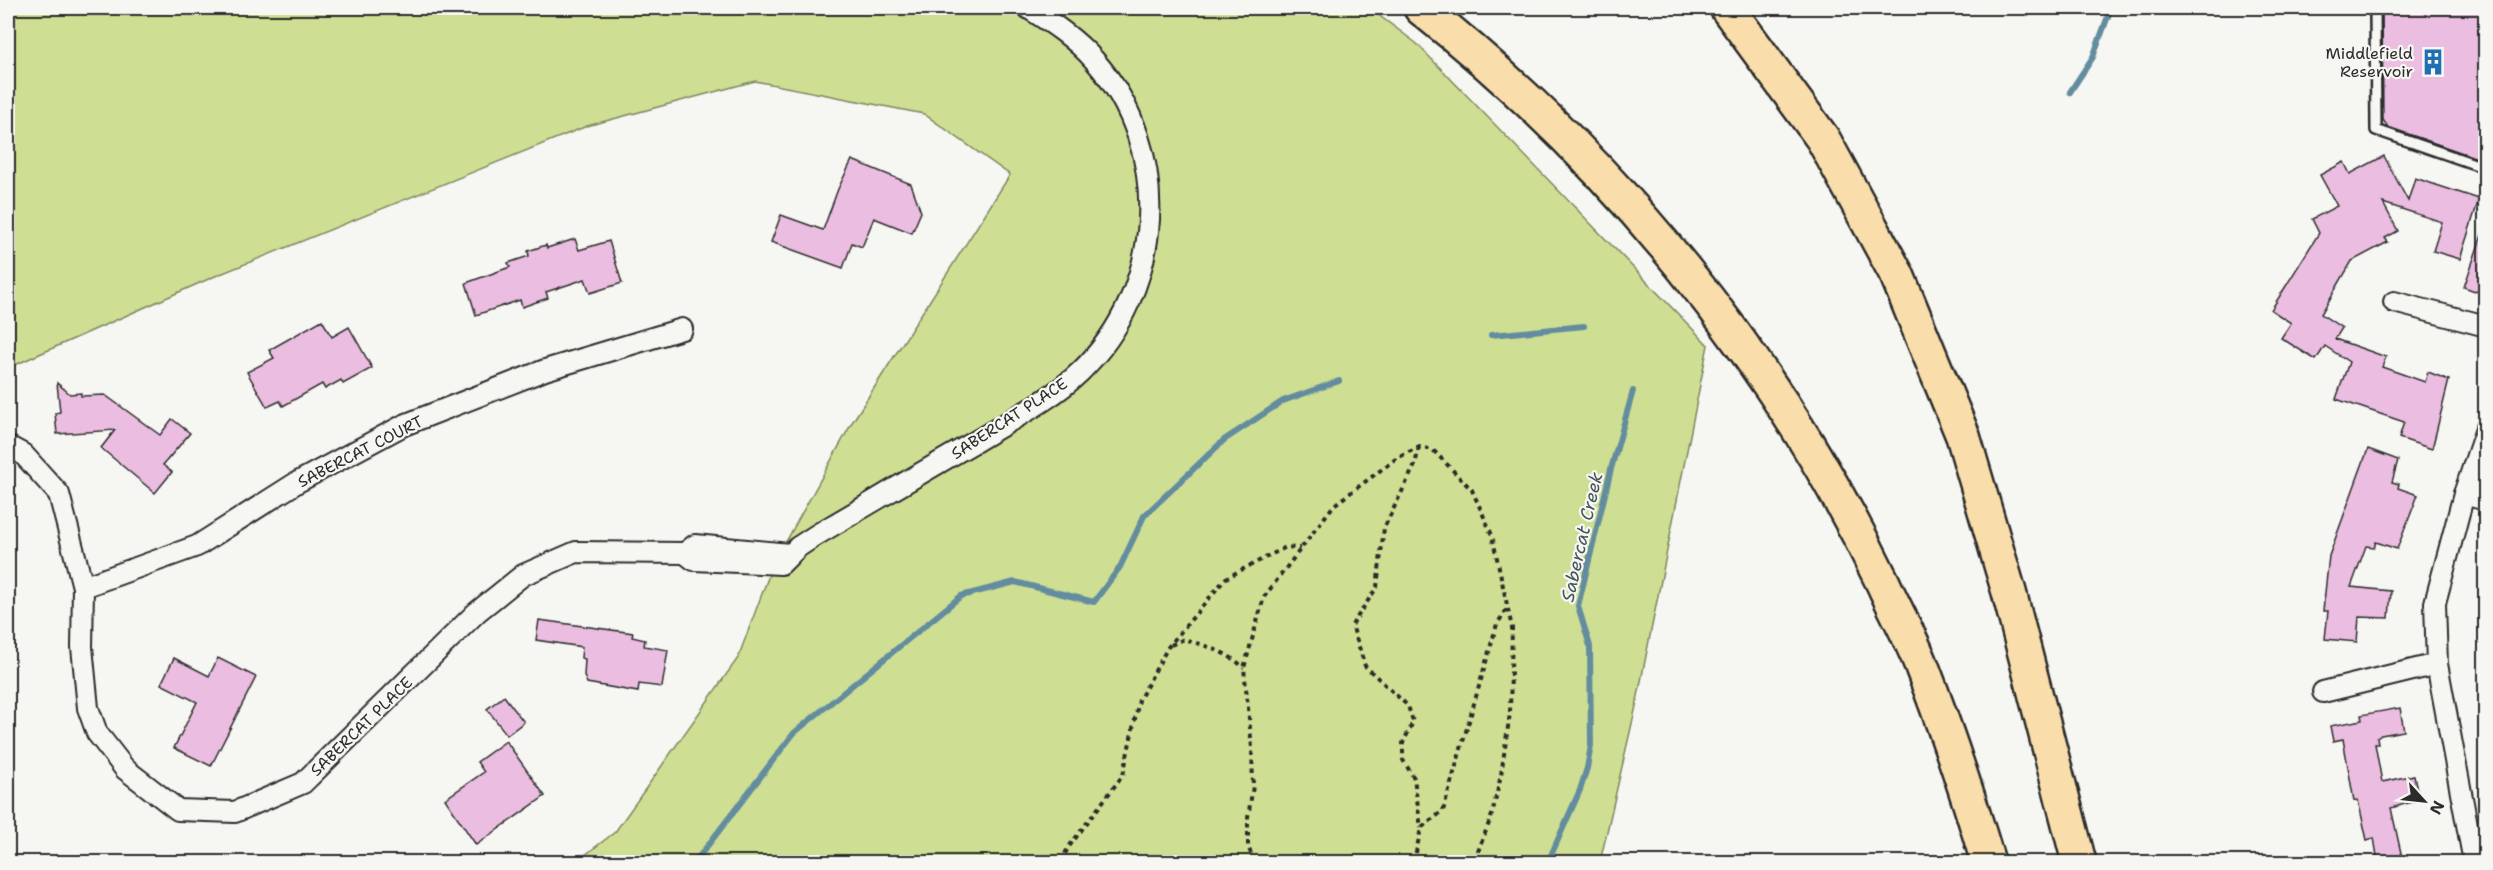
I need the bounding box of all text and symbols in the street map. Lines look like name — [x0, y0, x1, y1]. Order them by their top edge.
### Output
place label: Middlefield Reservoir — [2325, 43, 2413, 82]
building icon: Middlefield Reservoir — [2418, 47, 2448, 77]
street label: SABERCAT PLACE — [947, 373, 1071, 464]
street label: SABERCAT COURT — [294, 411, 427, 492]
water label: Sabercat Creek — [1555, 469, 1609, 604]
street label: SABERCAT PLACE — [306, 672, 417, 781]
north arrow — [2394, 771, 2454, 831]
text: N — [2425, 797, 2449, 818]

